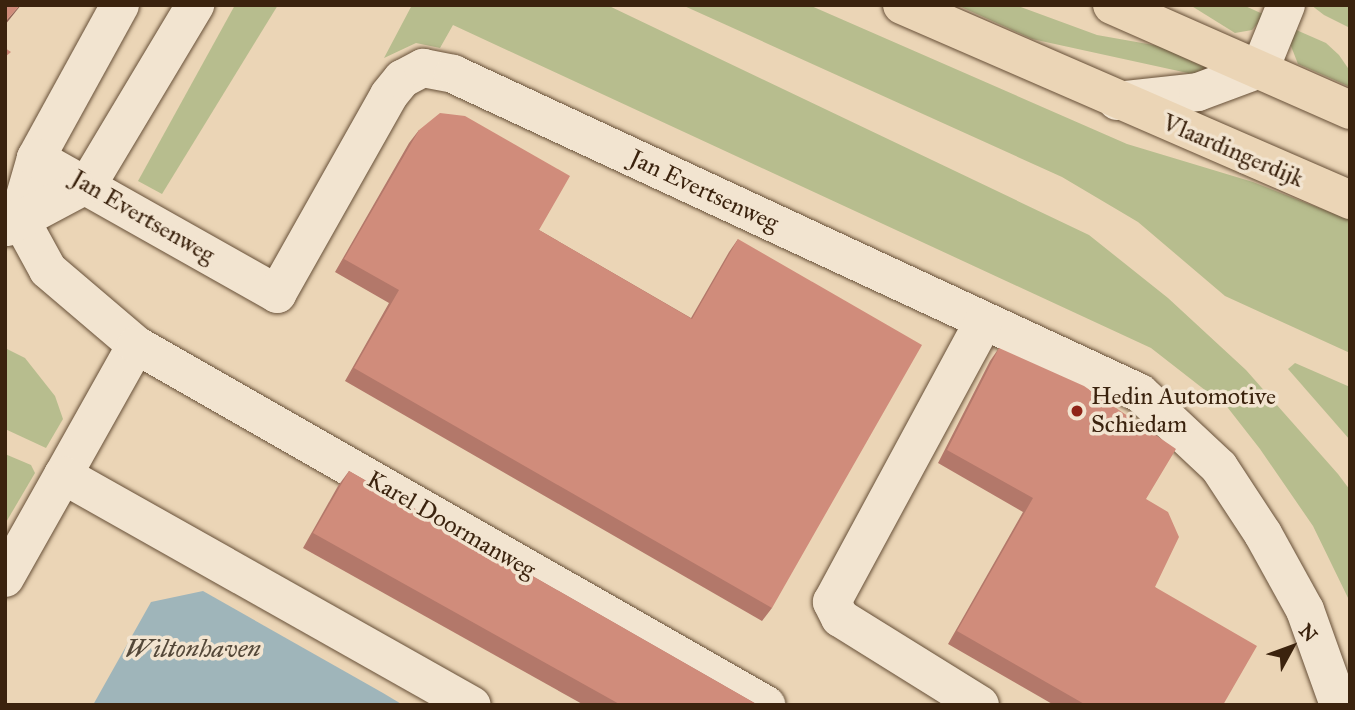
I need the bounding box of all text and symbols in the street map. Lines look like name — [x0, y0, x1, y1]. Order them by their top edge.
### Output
street label: Vlaardingerdijk — [1158, 108, 1308, 194]
street label: Jan Evertsenweg — [625, 144, 783, 238]
street label: Jan Evertsenweg — [66, 164, 220, 270]
place label: Hedin Automotive Schiedam — [1091, 383, 1276, 439]
marker: Hedin Automotive Schiedam — [1069, 403, 1085, 419]
street label: Karel Doormanweg — [362, 465, 540, 585]
north arrow — [1257, 612, 1327, 682]
text: N — [1294, 619, 1322, 647]
water label: Wiltonhaven — [125, 633, 261, 665]

